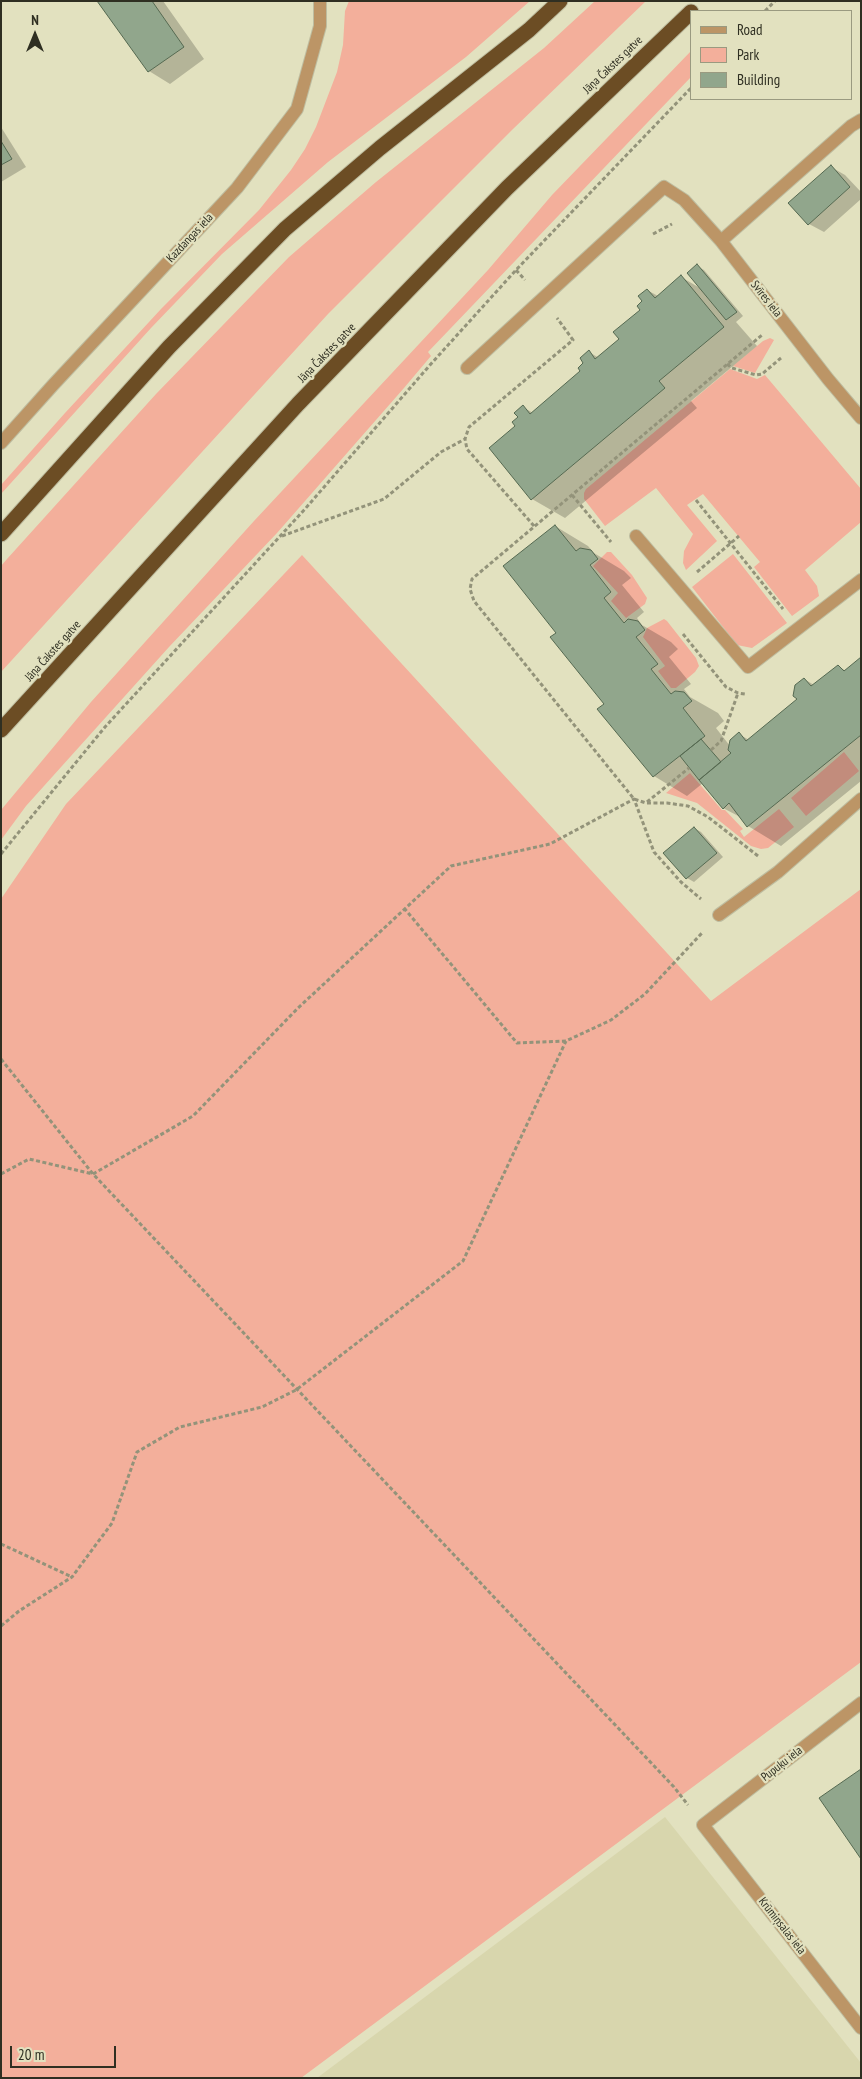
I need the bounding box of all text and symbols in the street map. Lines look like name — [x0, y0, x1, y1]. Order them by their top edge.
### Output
north arrow — [10, 10, 60, 60]
legend — [690, 10, 852, 100]
text: N — [31, 11, 39, 29]
text: Road — [737, 20, 763, 39]
street label: Jāņa Čakstes gatve — [580, 33, 646, 97]
text: Park — [737, 45, 759, 64]
text: Building — [737, 70, 780, 89]
street label: Kazdangas iela — [164, 210, 216, 266]
street label: Svīres iela — [747, 278, 785, 320]
street label: Jāņa Čakstes gatve — [295, 320, 359, 386]
street label: Jāņa Čakstes gatve — [22, 618, 84, 684]
street label: Pupuķu iela — [759, 1743, 805, 1785]
street label: Krūmiņsalas iela — [755, 1895, 809, 1957]
scale bar — [12, 2036, 119, 2068]
text: 20 m — [18, 2045, 44, 2064]

